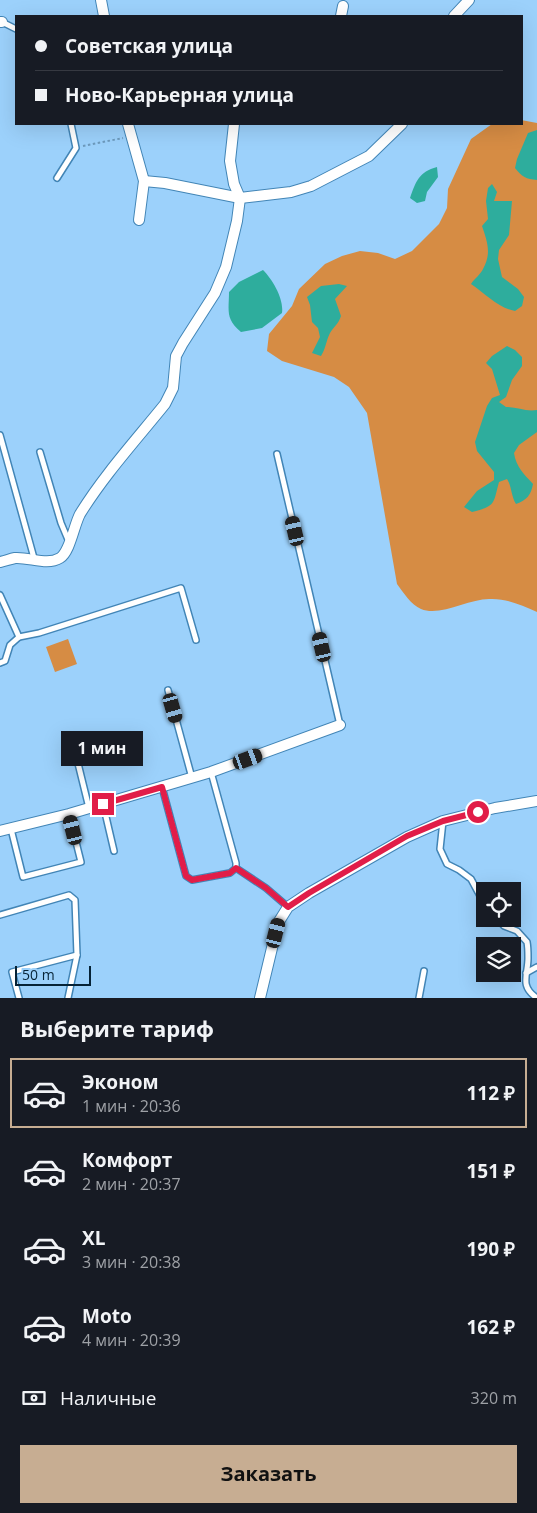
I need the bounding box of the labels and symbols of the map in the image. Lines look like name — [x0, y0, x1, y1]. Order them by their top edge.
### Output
car — [284, 515, 305, 547]
car — [311, 631, 332, 663]
car — [161, 692, 184, 724]
callout: 1 мин — [62, 732, 144, 766]
car — [231, 747, 264, 771]
route end — [92, 793, 114, 815]
route start — [467, 801, 489, 823]
car — [62, 814, 83, 846]
car — [265, 917, 286, 949]
scale bar — [15, 963, 91, 986]

